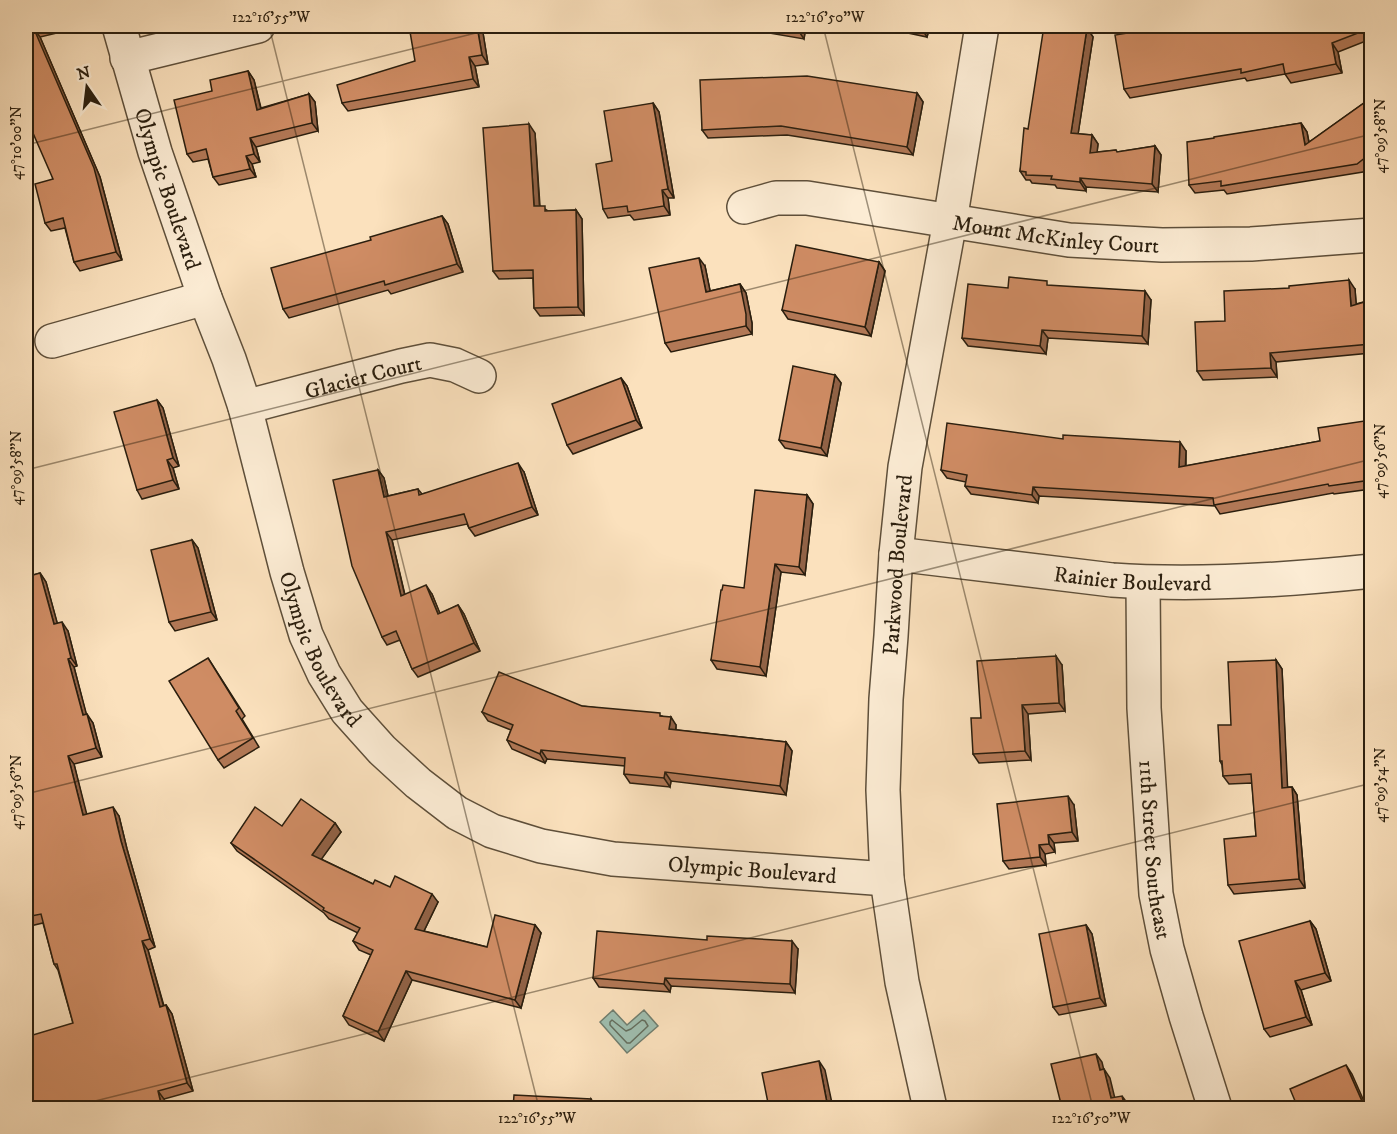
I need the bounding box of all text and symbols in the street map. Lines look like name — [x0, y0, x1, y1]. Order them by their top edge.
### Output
text: 122°16'55"W — [232, 8, 310, 27]
text: 122°16'50"W — [786, 8, 865, 27]
north arrow — [57, 57, 117, 117]
text: N — [75, 62, 92, 85]
text: 47°09'58"N — [1371, 99, 1390, 173]
street label: Olympic Boulevard — [128, 105, 206, 274]
text: 47°10'00"N — [7, 106, 26, 180]
street label: Mount McKinley Court — [950, 210, 1160, 260]
street label: Glacier Court — [302, 350, 424, 406]
text: 47°09'56"N — [1371, 423, 1390, 499]
text: 47°09'58"N — [7, 431, 26, 505]
street label: Parkwood Boulevard — [878, 473, 919, 656]
street label: Rainier Boulevard — [1052, 561, 1212, 597]
street label: Olympic Boulevard — [273, 568, 367, 733]
text: 47°09'54"N — [1371, 747, 1390, 823]
text: 47°09'56"N — [7, 754, 26, 830]
street label: 11th Street Southeast — [1132, 759, 1177, 942]
street label: Olympic Boulevard — [667, 851, 837, 890]
text: 122°16'55"W — [498, 1109, 576, 1128]
text: 122°16'50"W — [1052, 1109, 1131, 1128]

